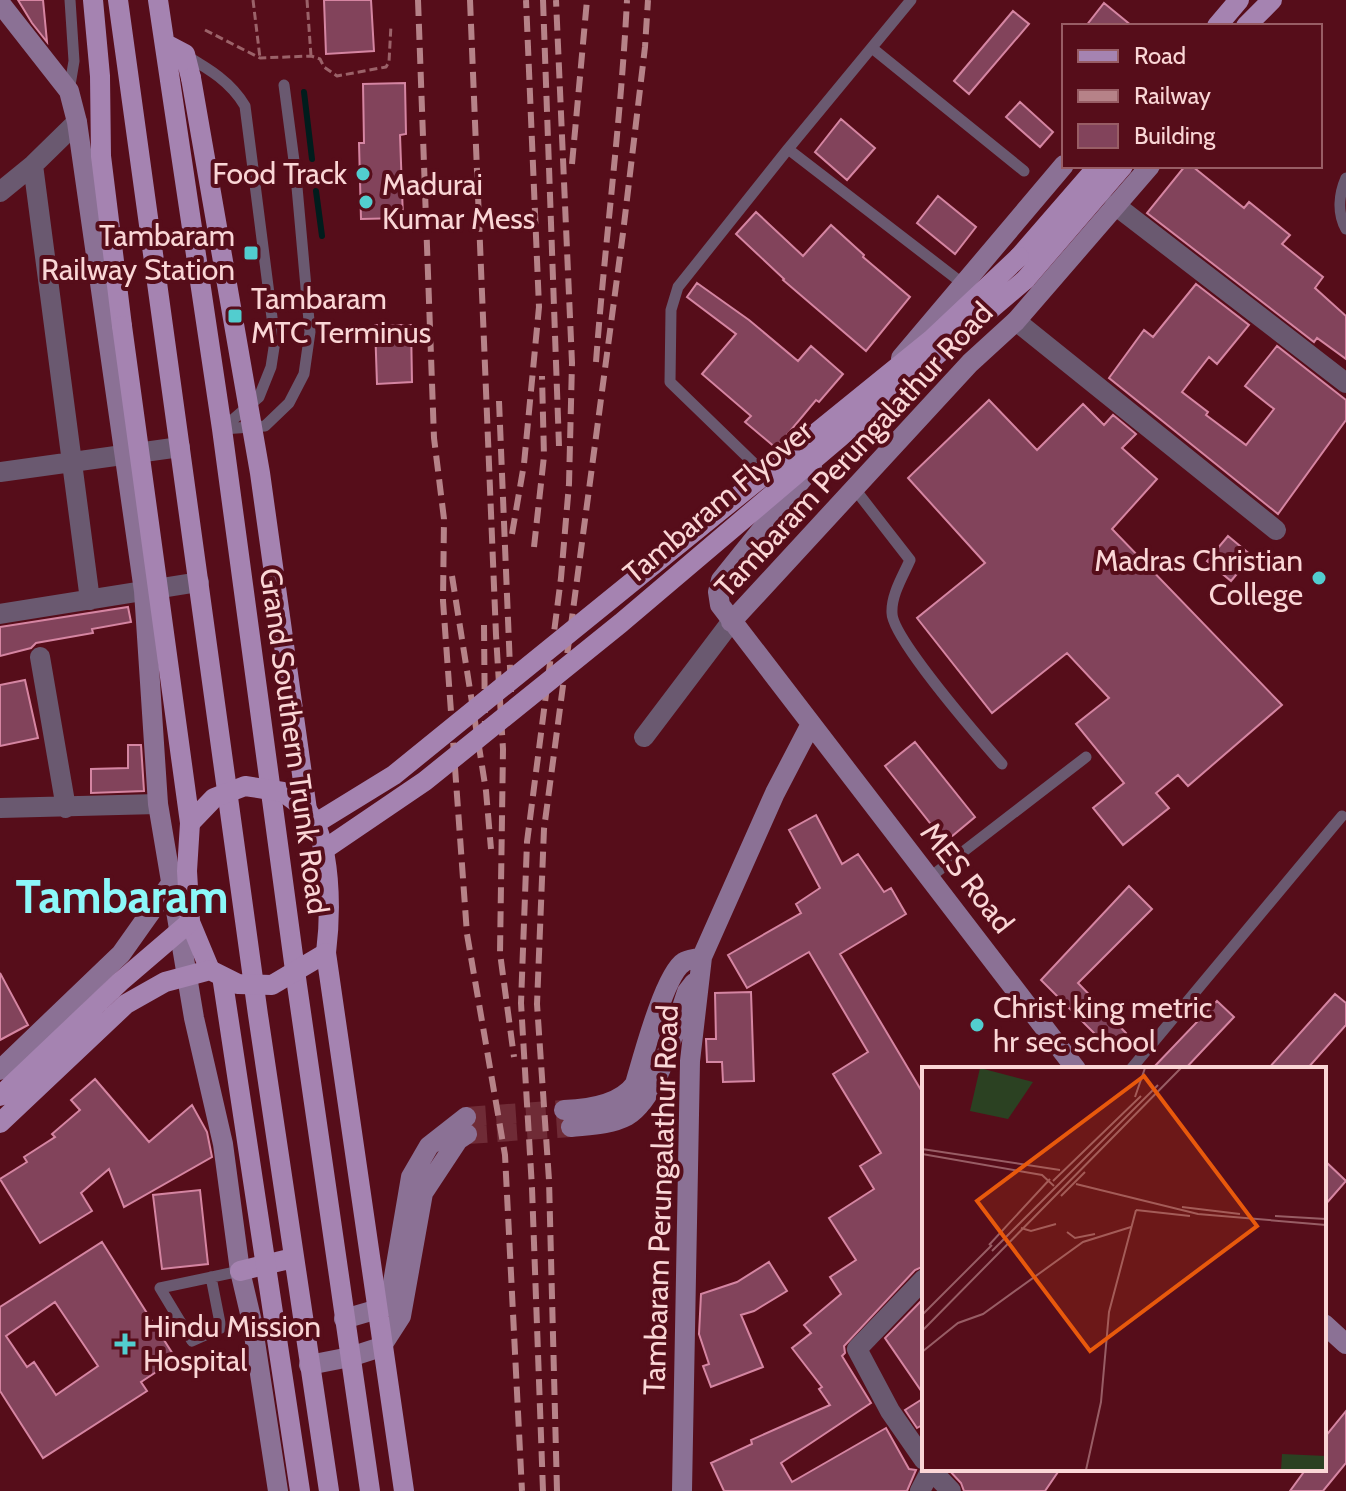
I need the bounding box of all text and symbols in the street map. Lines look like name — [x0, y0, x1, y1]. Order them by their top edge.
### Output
legend — [1062, 24, 1322, 168]
text: Road — [1134, 41, 1186, 70]
text: Railway — [1134, 81, 1211, 110]
text: Building — [1134, 121, 1216, 150]
place label: Food Track — [212, 155, 348, 192]
marker: Food Track — [354, 165, 372, 183]
place label: Madurai Kumar Mess — [382, 166, 535, 237]
marker: Madurai Kumar Mess — [357, 193, 375, 211]
place label: Tambaram Railway Station — [41, 217, 235, 288]
marker: Tambaram Railway Station — [242, 244, 260, 262]
place label: Tambaram MTC Terminus — [251, 280, 431, 351]
street label: Tambaram Perungalathur Road — [707, 294, 1000, 605]
marker: Tambaram MTC Terminus — [226, 307, 244, 325]
street label: Tambaram Flyover — [616, 411, 820, 592]
place label: Madras Christian College — [1094, 542, 1303, 613]
street label: Grand Southern Trunk Road — [252, 566, 337, 916]
marker: Madras Christian College — [1310, 569, 1328, 587]
street label: MES Road — [913, 815, 1022, 940]
district label: Tambaram — [16, 869, 228, 925]
place label: Christ king metric hr sec school — [993, 989, 1212, 1060]
street label: Tambaram Perungalathur Road — [635, 1004, 686, 1396]
marker: Christ king metric hr sec school — [968, 1016, 986, 1034]
inset map — [922, 1067, 1326, 1471]
place label: Hindu Mission Hospital — [143, 1308, 321, 1379]
marker: Hindu Mission Hospital — [114, 1333, 136, 1355]

